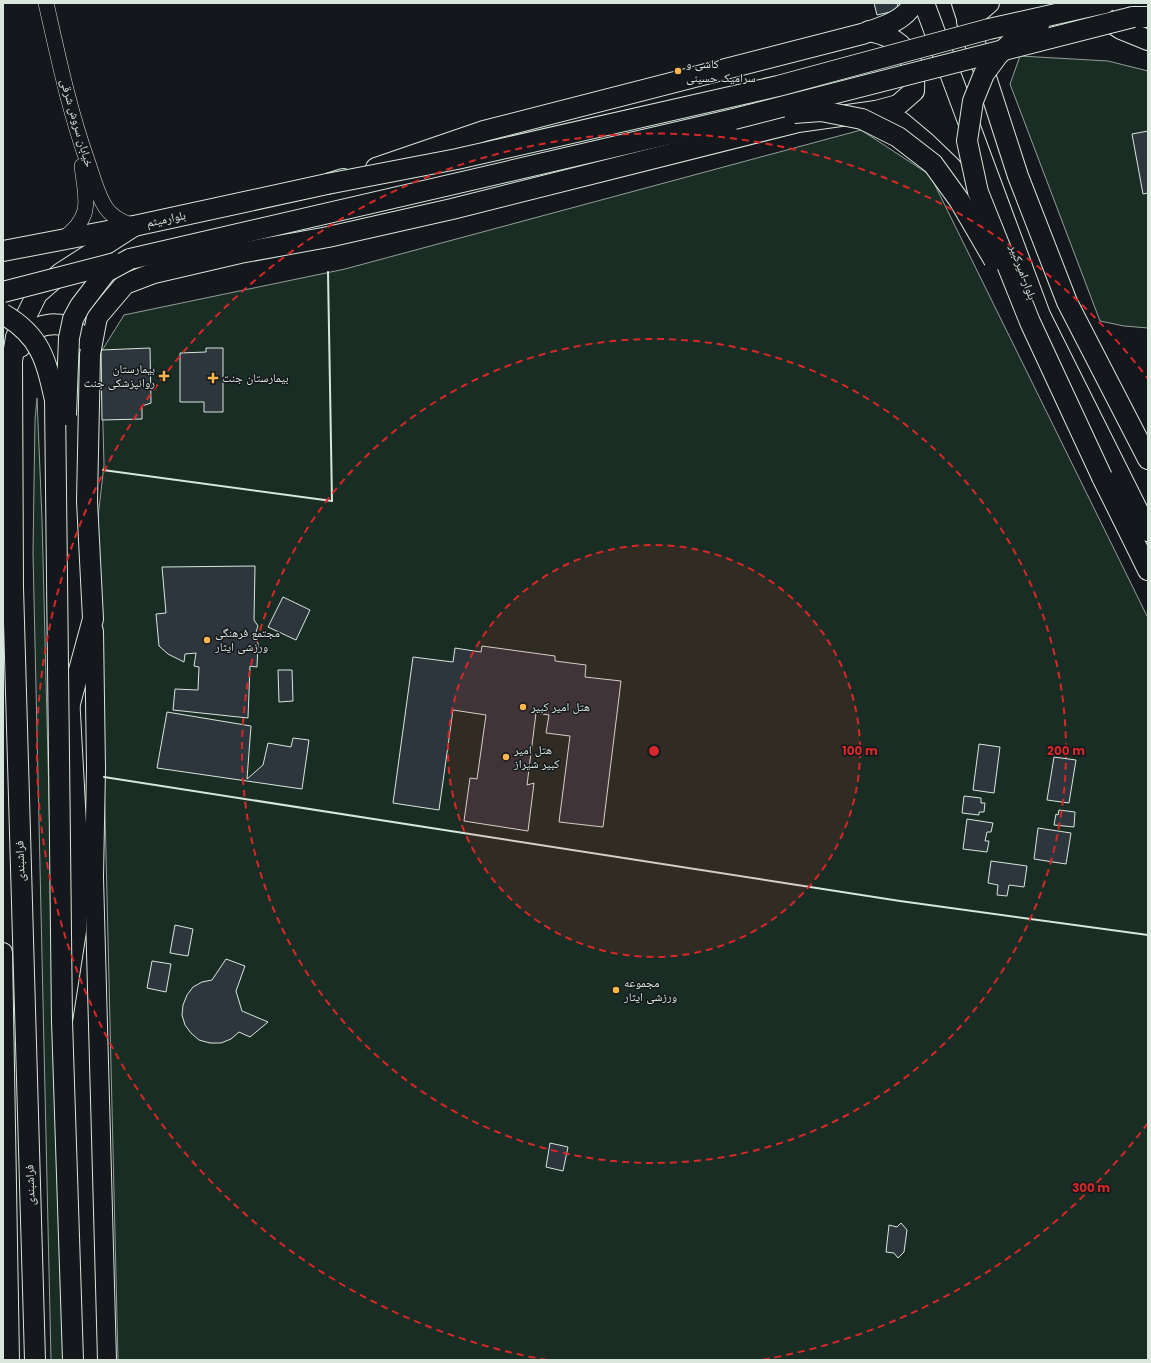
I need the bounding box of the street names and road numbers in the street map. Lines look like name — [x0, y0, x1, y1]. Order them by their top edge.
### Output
street label: خیابان سروش شرقی — [57, 77, 98, 169]
street label: بلوارمیثم — [145, 206, 187, 231]
street label: بلوار امیرکبیر — [1005, 241, 1041, 302]
street label: فراشبندی — [10, 840, 29, 882]
street label: فراشبندی — [20, 1164, 39, 1206]

